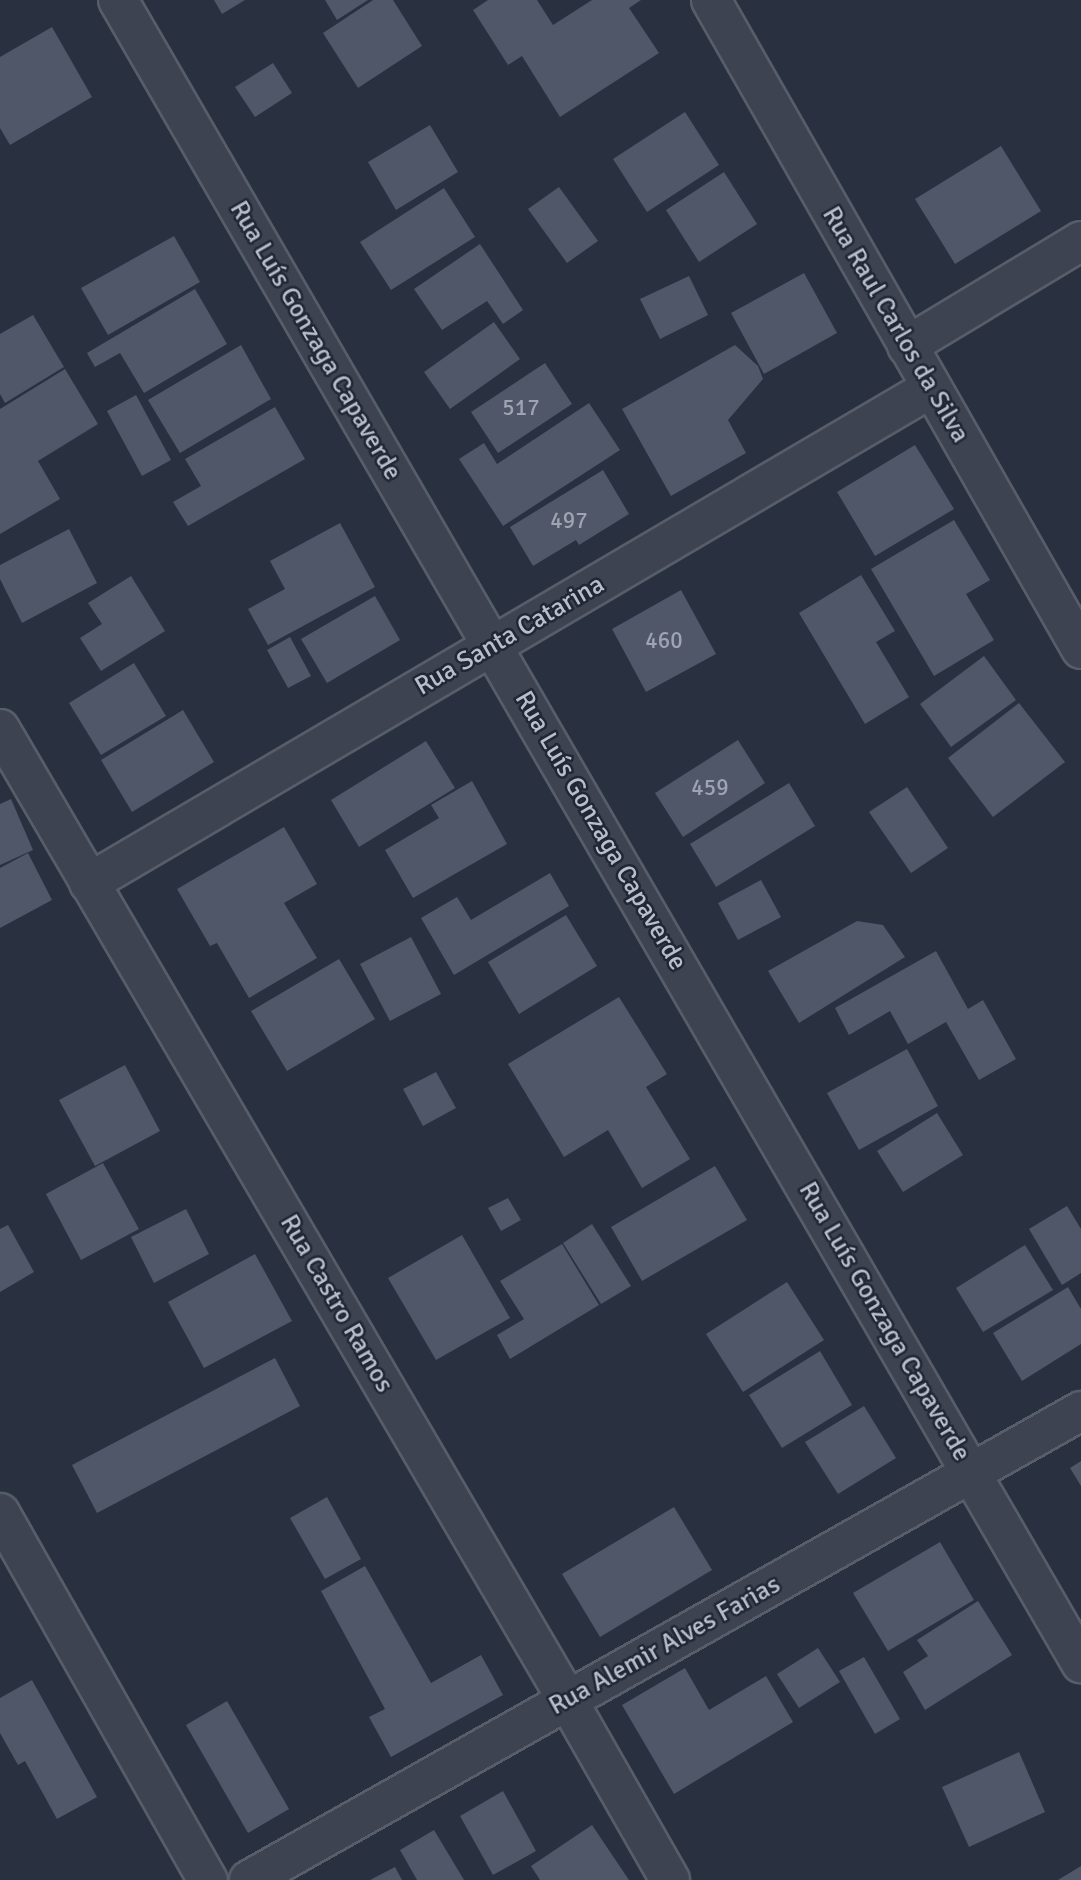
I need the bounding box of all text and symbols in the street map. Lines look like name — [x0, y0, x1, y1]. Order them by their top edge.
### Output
street label: Rua Luís Gonzaga Capaverde — [222, 196, 408, 486]
street label: Rua Raul Carlos da Silva — [815, 202, 975, 448]
house number: 517 — [502, 394, 540, 422]
house number: 497 — [550, 507, 588, 535]
street label: Rua Santa Catarina — [410, 569, 610, 703]
house number: 460 — [645, 627, 683, 655]
street label: Rua Luís Gonzaga Capaverde — [507, 686, 693, 976]
house number: 459 — [691, 774, 729, 802]
street label: Rua Luís Gonzaga Capaverde — [791, 1177, 977, 1467]
street label: Rua Castro Ramos — [273, 1210, 399, 1398]
street label: Rua Alemir Alves Farias — [544, 1569, 786, 1723]

